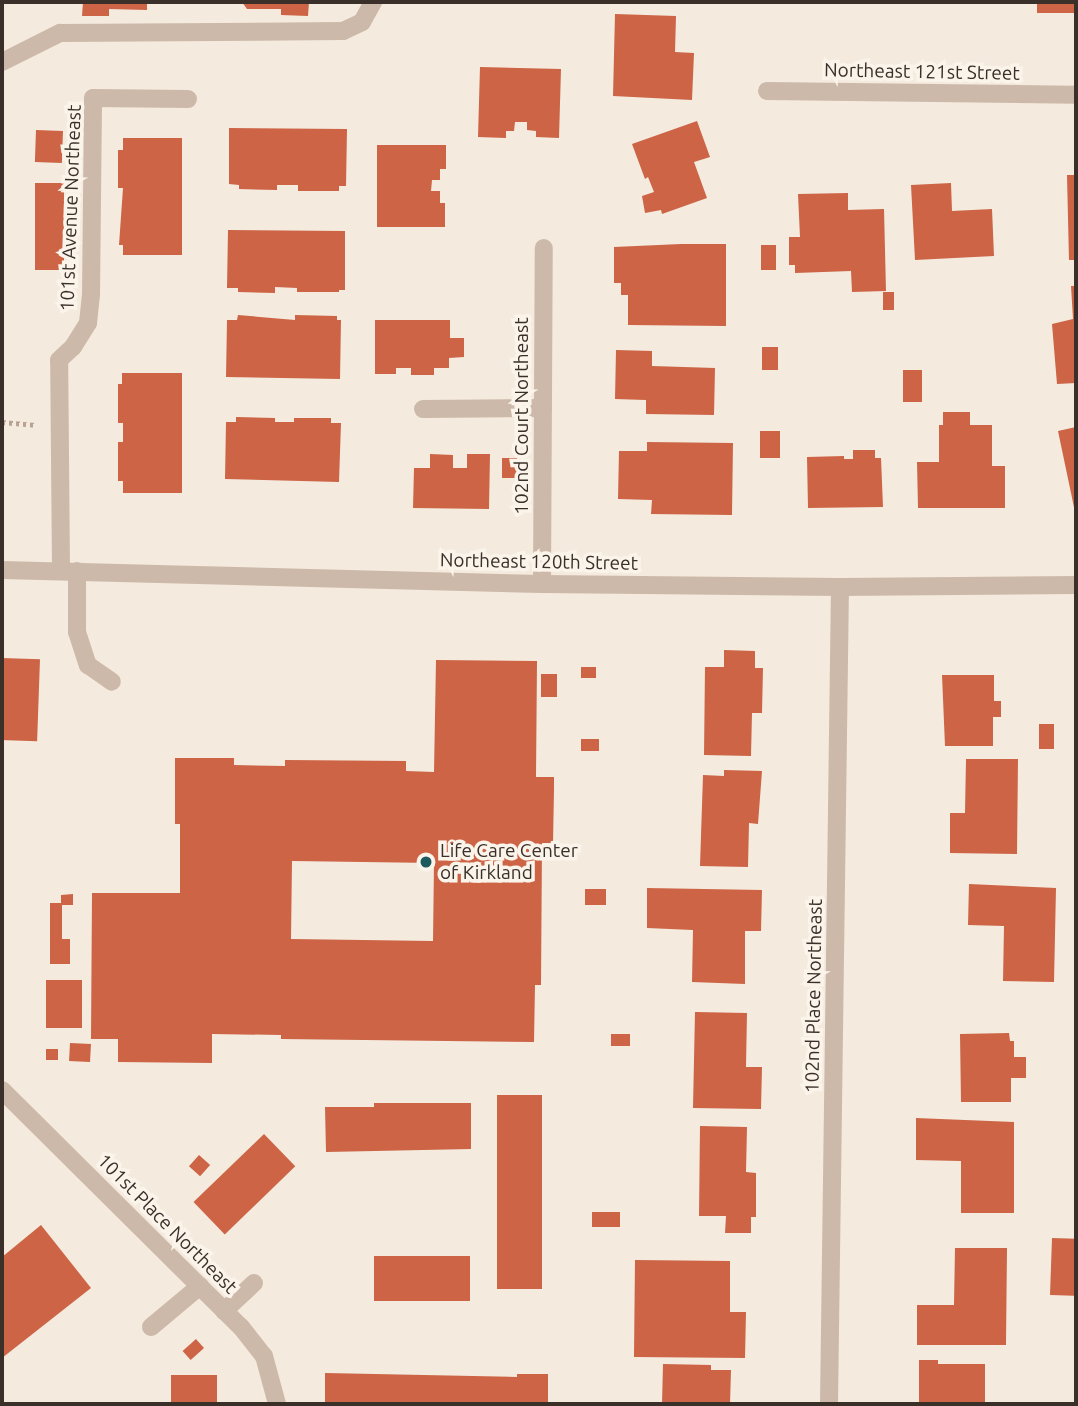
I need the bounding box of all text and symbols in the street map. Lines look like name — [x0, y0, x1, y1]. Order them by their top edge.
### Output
street label: Northeast 121st Street — [824, 59, 1020, 85]
street label: 101st Avenue Northeast — [56, 104, 86, 312]
street label: 102nd Court Northeast — [511, 317, 533, 515]
street label: Northeast 120th Street — [440, 549, 638, 575]
place label: Life Care Center of Kirkland — [440, 840, 578, 884]
marker: Life Care Center of Kirkland — [418, 854, 434, 870]
street label: 102nd Place Northeast — [801, 899, 827, 1093]
street label: 101st Place Northeast — [92, 1149, 242, 1299]

